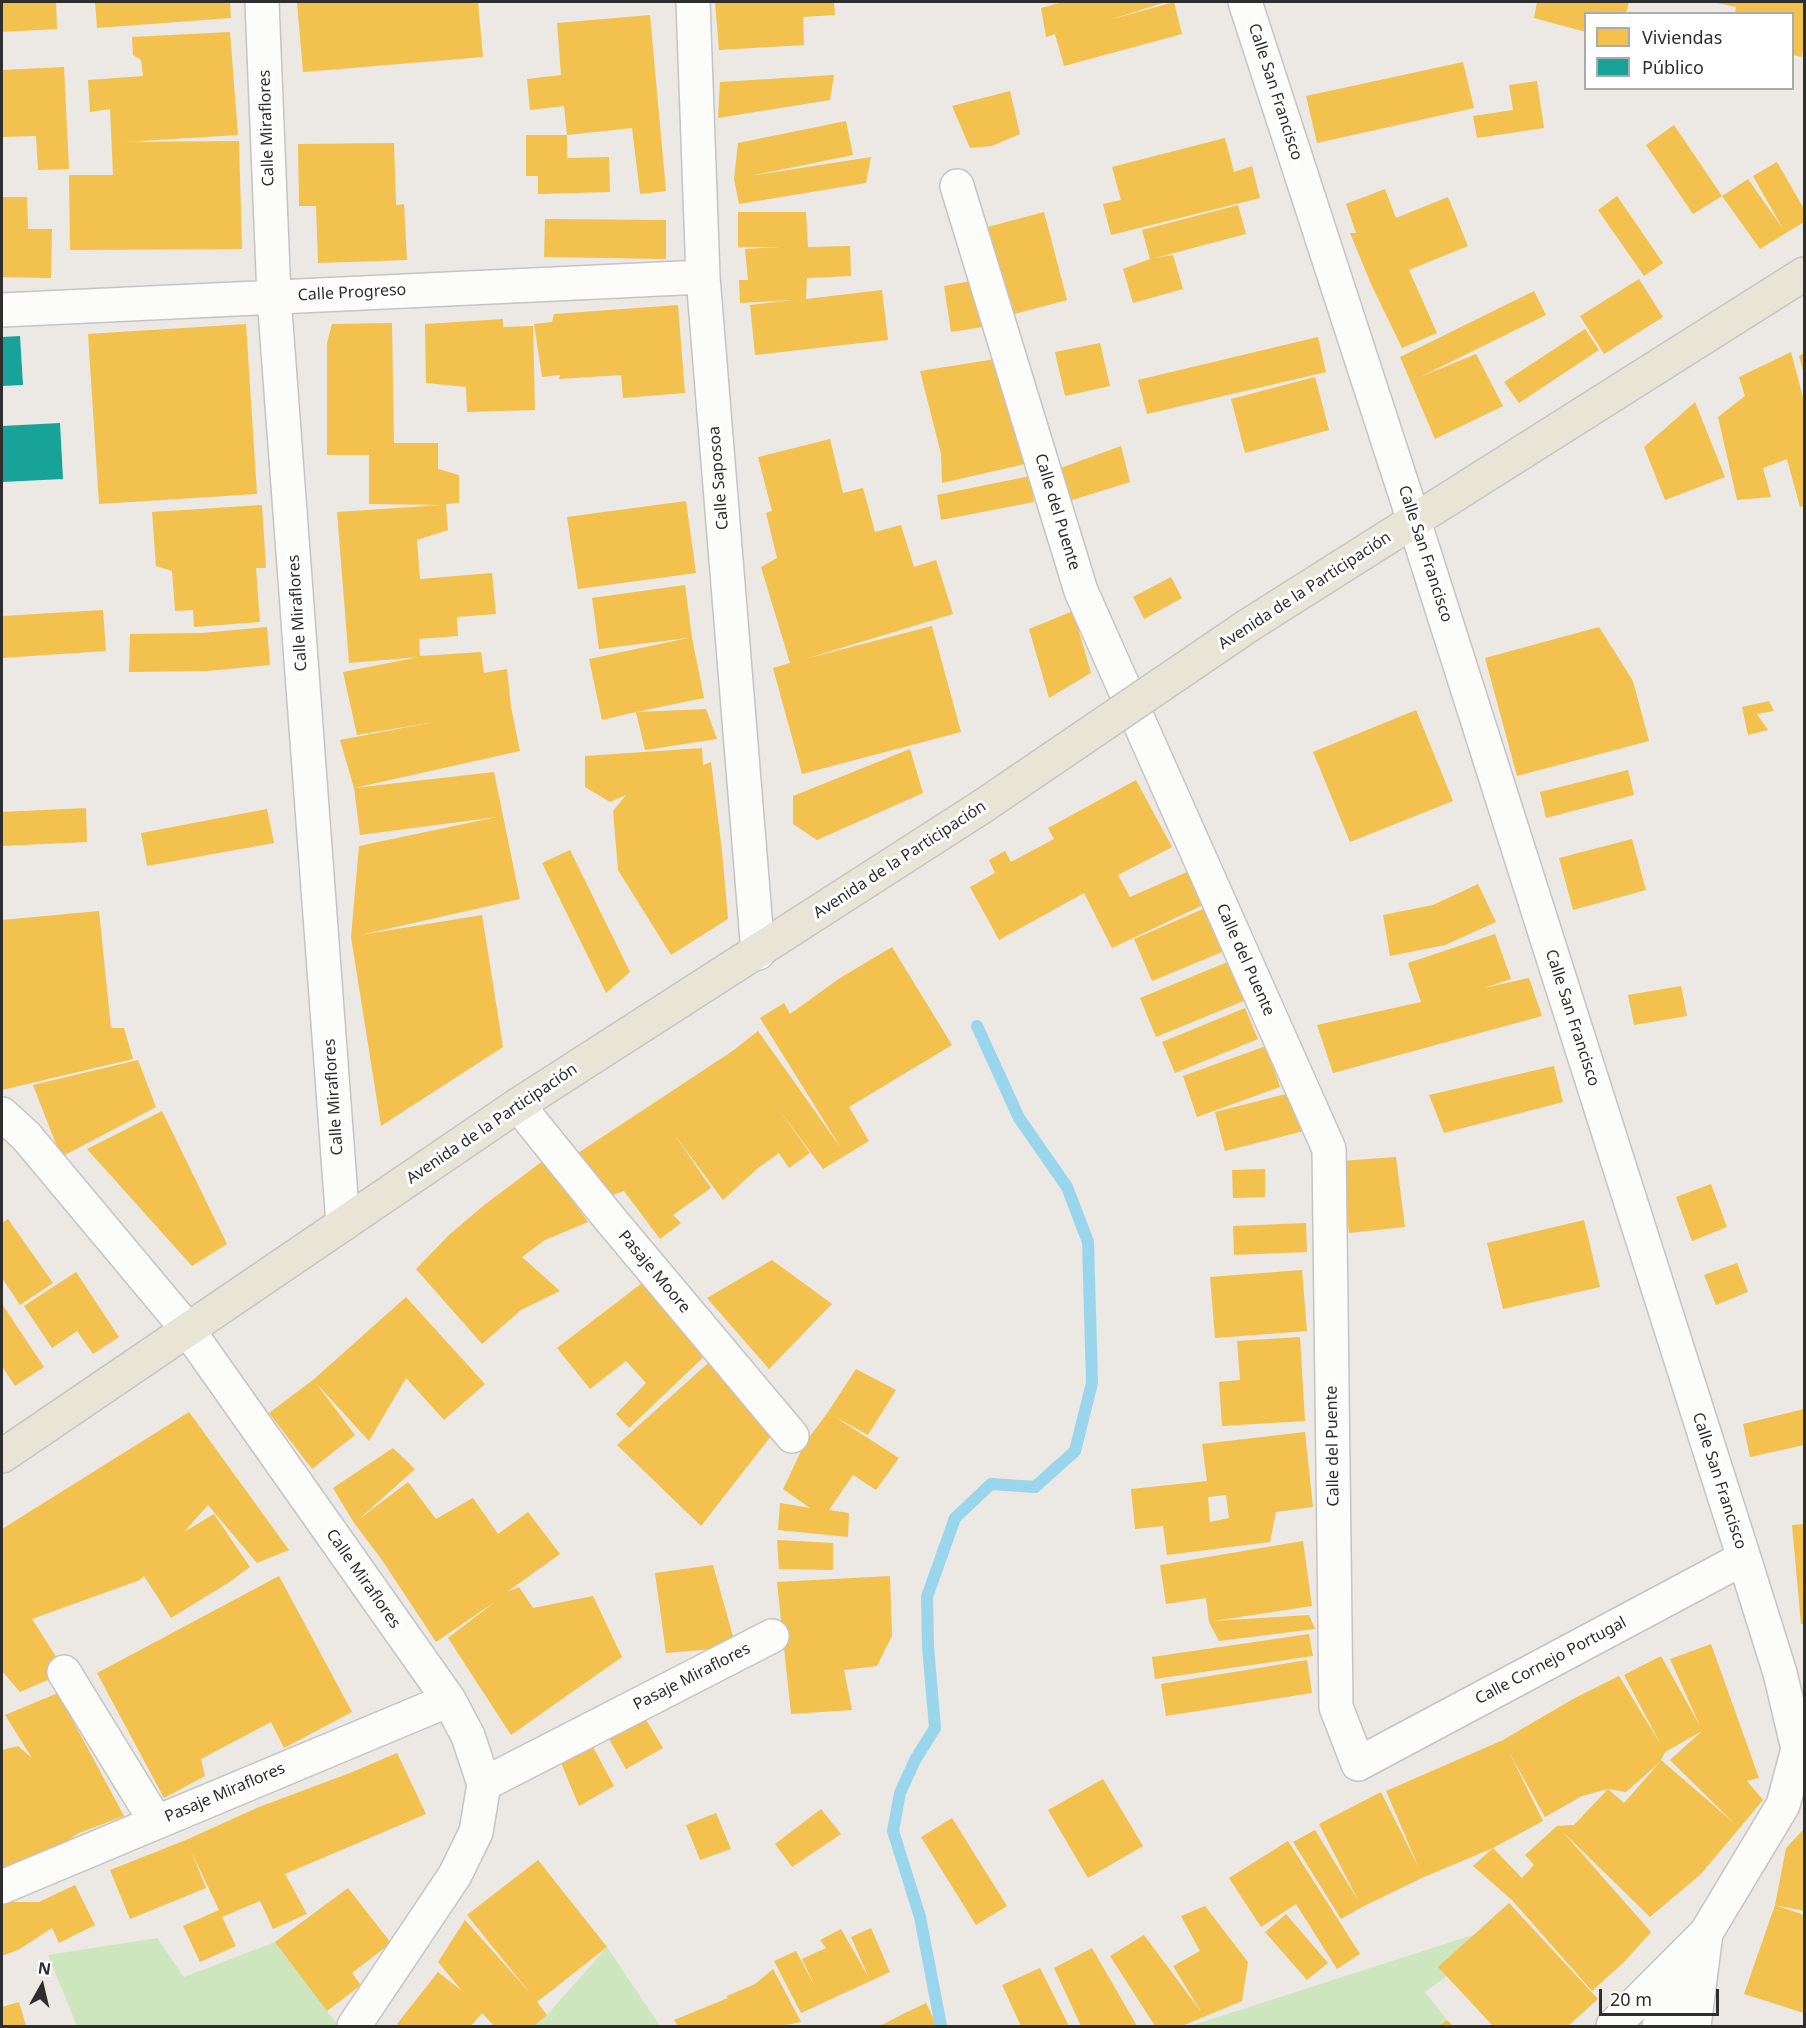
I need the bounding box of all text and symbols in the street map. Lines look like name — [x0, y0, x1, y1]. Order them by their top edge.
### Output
legend — [1584, 12, 1794, 90]
street label: Calle San Francisco — [1244, 21, 1306, 163]
text: Viviendas — [1642, 25, 1722, 49]
text: Público — [1642, 55, 1704, 79]
street label: Calle Miraflores — [255, 69, 279, 187]
street label: Calle Progreso — [297, 281, 407, 305]
street label: Calle Saposoa — [705, 425, 733, 531]
street label: Calle del Puente — [1030, 451, 1084, 573]
street label: Calle San Francisco — [1394, 483, 1456, 625]
street label: Avenida de la Participación — [1215, 528, 1395, 654]
street label: Calle Miraflores — [284, 554, 312, 672]
street label: Avenida de la Participación — [810, 797, 990, 923]
street label: Calle del Puente — [1212, 901, 1278, 1019]
street label: Calle San Francisco — [1541, 947, 1603, 1089]
street label: Calle Miraflores — [320, 1038, 348, 1156]
street label: Avenida de la Participación — [403, 1060, 581, 1188]
street label: Pasaje Moore — [614, 1227, 694, 1317]
street label: Calle del Puente — [1322, 1385, 1344, 1507]
street label: Calle San Francisco — [1688, 1410, 1750, 1552]
street label: Calle Miraflores — [322, 1526, 404, 1632]
street label: Calle Cornejo Portugal — [1472, 1613, 1630, 1709]
street label: Pasaje Miraflores — [630, 1639, 754, 1715]
street label: Pasaje Miraflores — [162, 1759, 288, 1827]
north arrow — [12, 1956, 72, 2016]
text: N — [37, 1956, 52, 1980]
scale bar — [1602, 1977, 1722, 2015]
text: 20 m — [1610, 1987, 1652, 2011]

